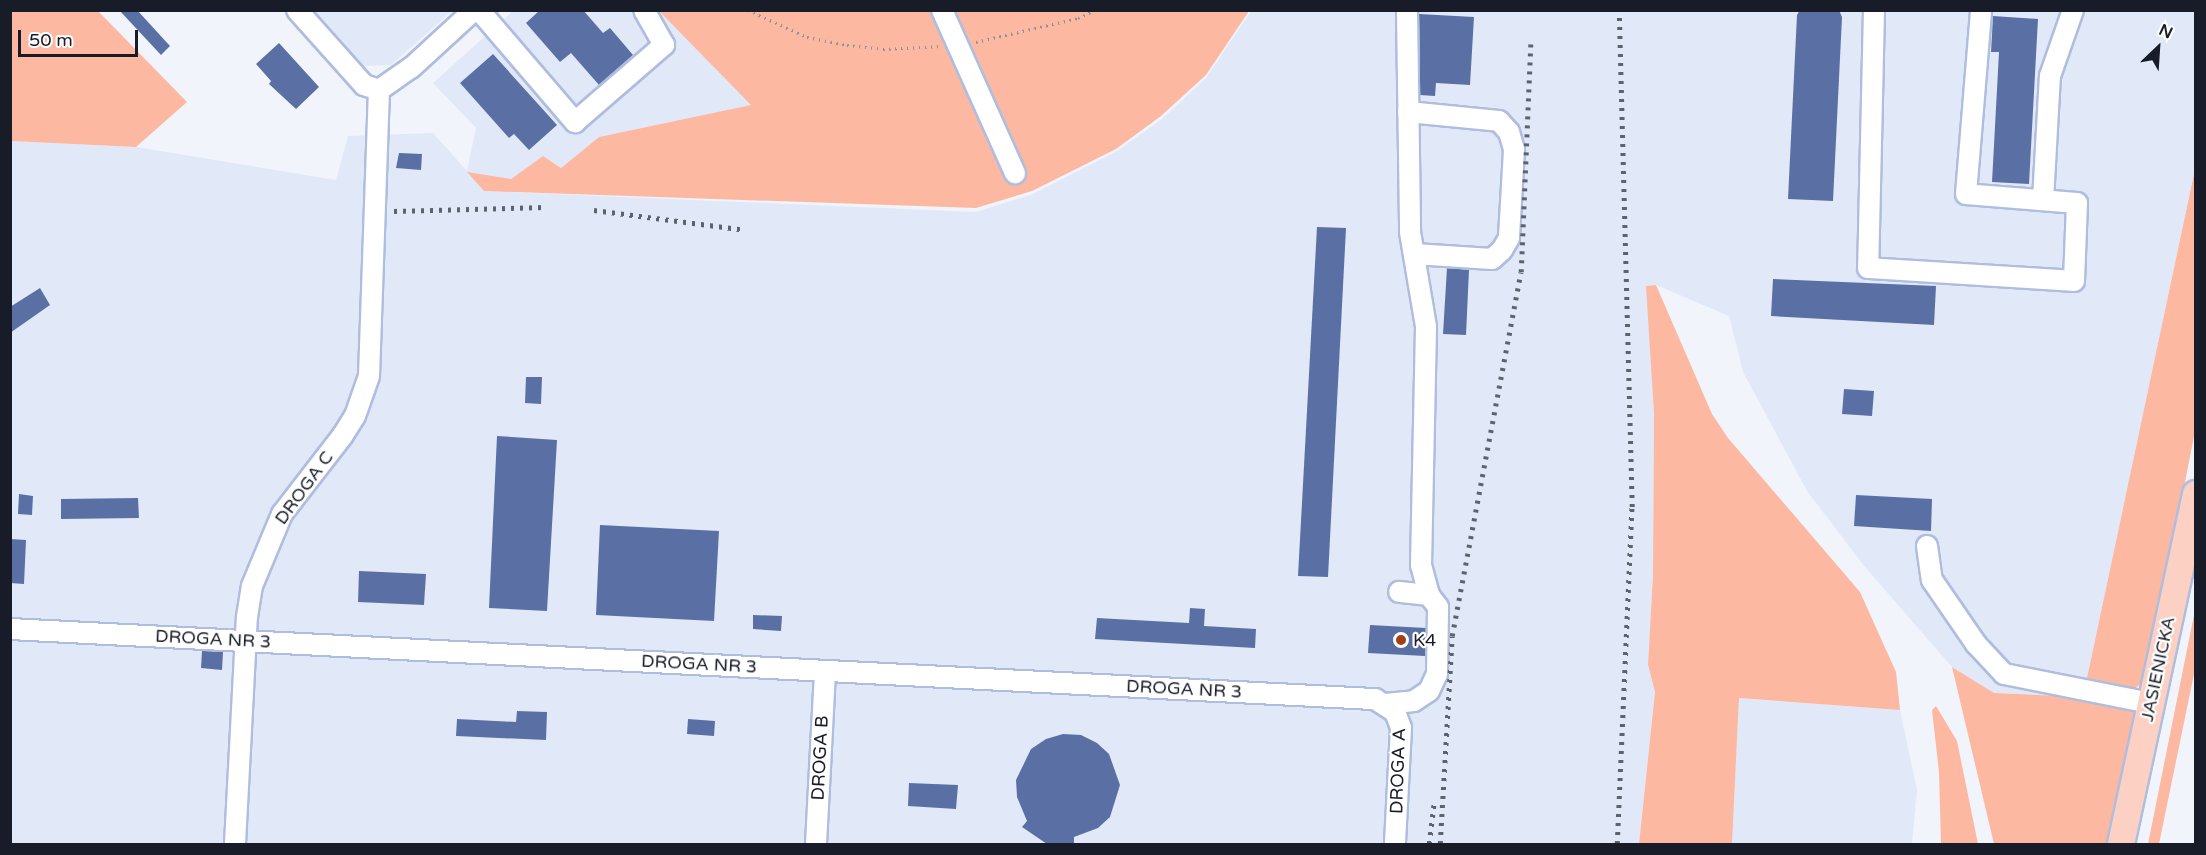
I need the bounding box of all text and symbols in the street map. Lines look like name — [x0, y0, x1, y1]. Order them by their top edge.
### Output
scale bar — [21, 18, 141, 56]
north arrow — [2128, 18, 2188, 78]
text: N — [2156, 20, 2176, 43]
text: 50 m — [29, 29, 73, 51]
street label: DROGA C — [270, 447, 338, 529]
street label: JASIENICKA — [2136, 615, 2180, 723]
street label: DROGA NR 3 — [155, 625, 271, 653]
place label: K4 — [1413, 629, 1436, 651]
marker: K4 — [1394, 633, 1408, 647]
street label: DROGA NR 3 — [641, 650, 757, 678]
street label: DROGA NR 3 — [1126, 675, 1242, 703]
street label: DROGA B — [807, 715, 833, 801]
street label: DROGA A — [1386, 728, 1410, 814]

